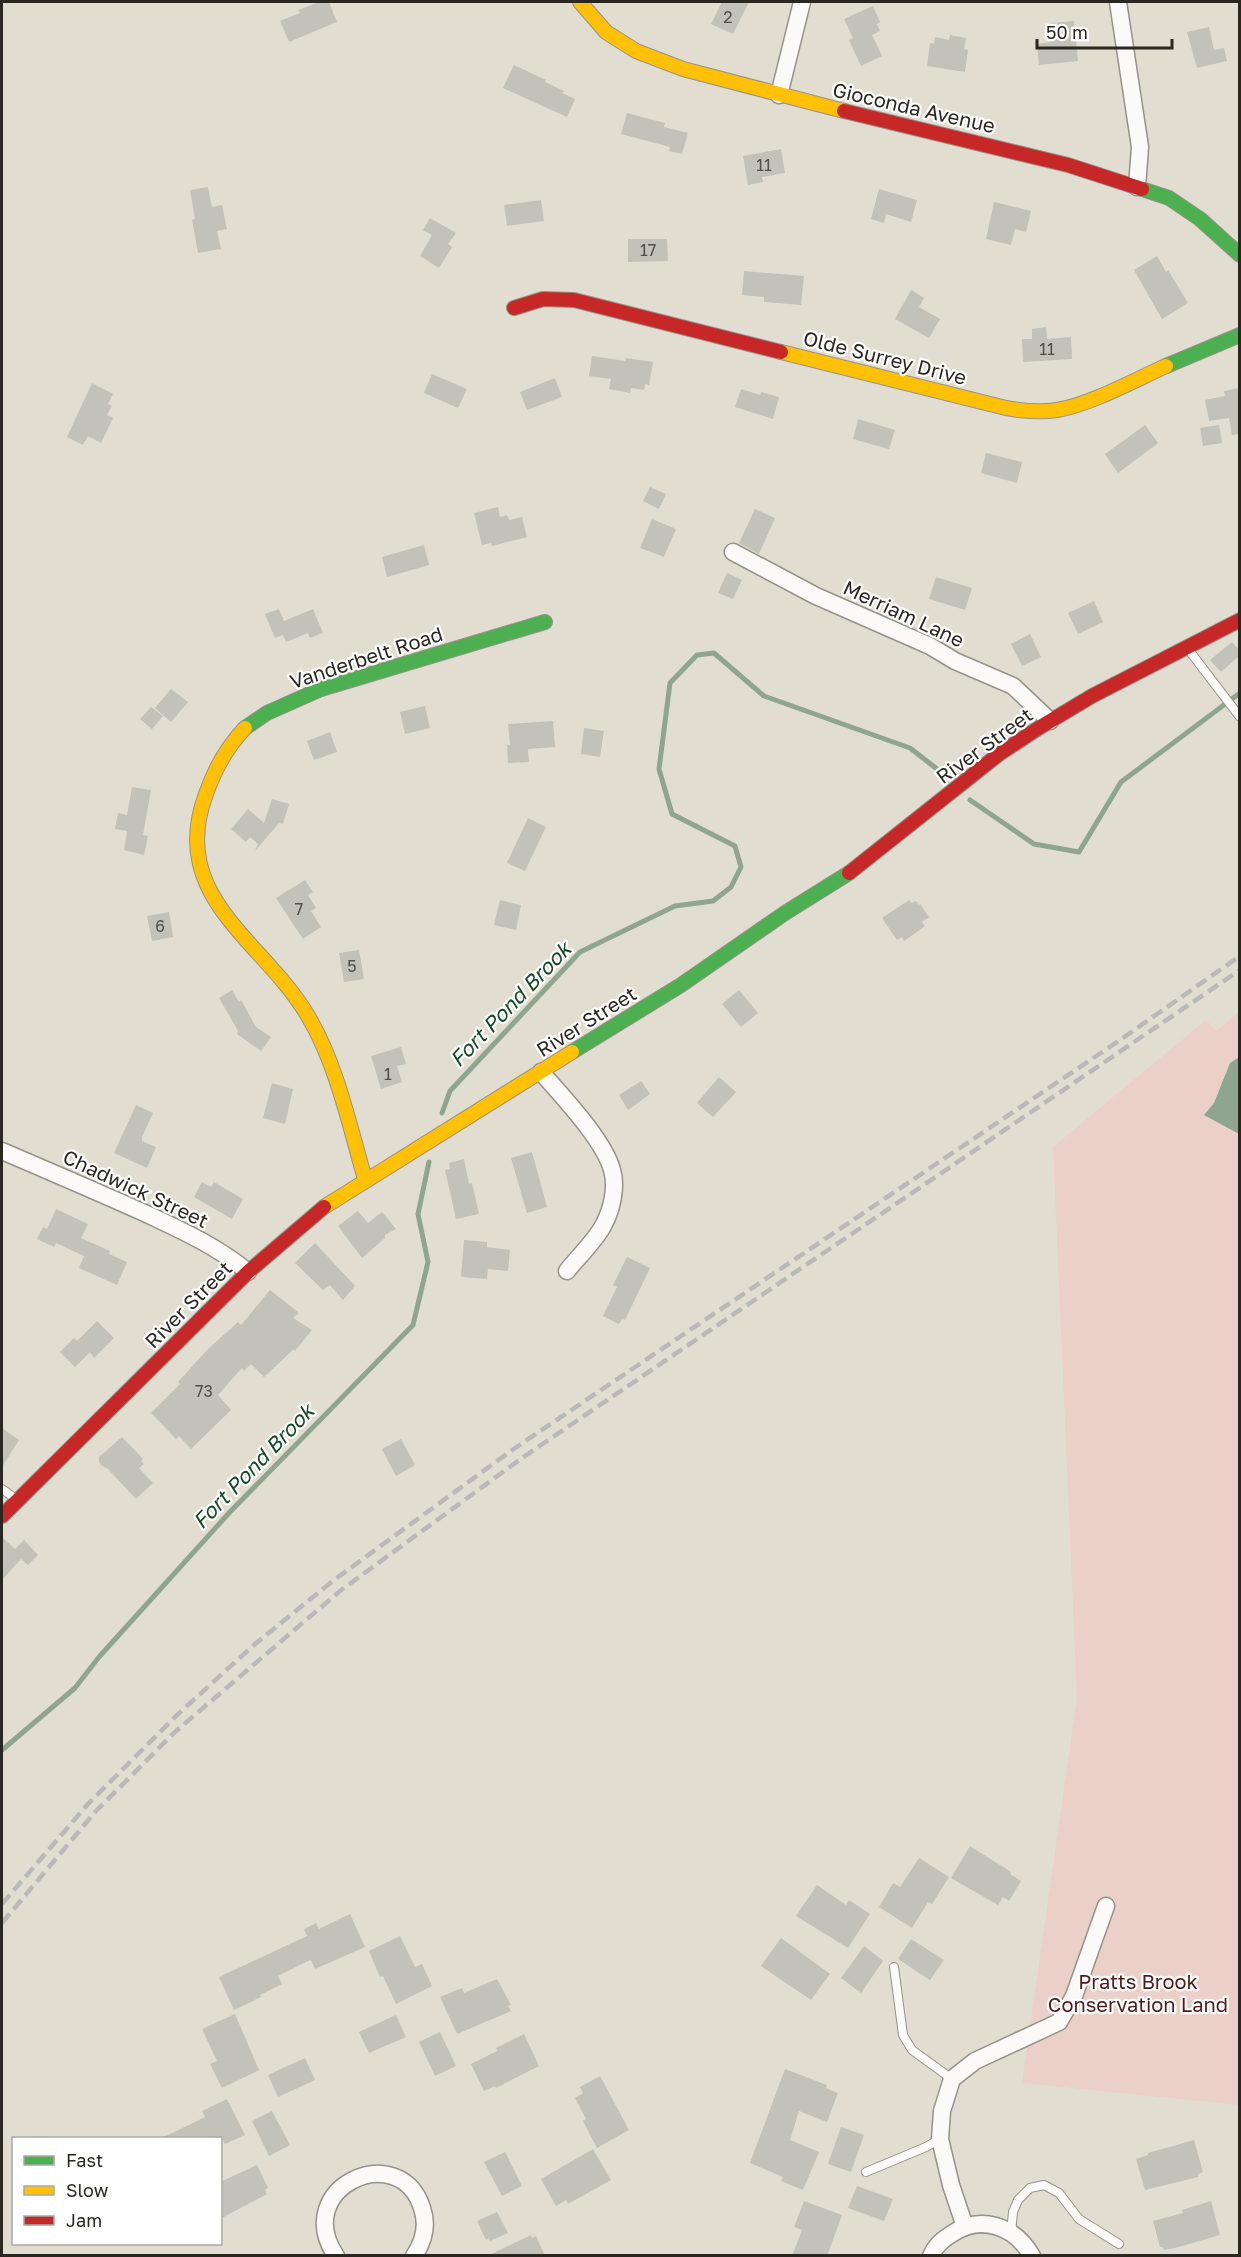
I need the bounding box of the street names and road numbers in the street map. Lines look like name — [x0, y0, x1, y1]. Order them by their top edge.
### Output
street label: Gioconda Avenue — [830, 77, 998, 137]
street label: Olde Surrey Drive — [801, 325, 969, 389]
street label: Merriam Lane — [840, 575, 968, 651]
street label: Vanderbelt Road — [286, 621, 446, 693]
street label: River Street — [931, 702, 1037, 788]
street label: River Street — [532, 981, 640, 1061]
street label: Chadwick Street — [60, 1144, 212, 1232]
street label: River Street — [139, 1255, 237, 1353]

